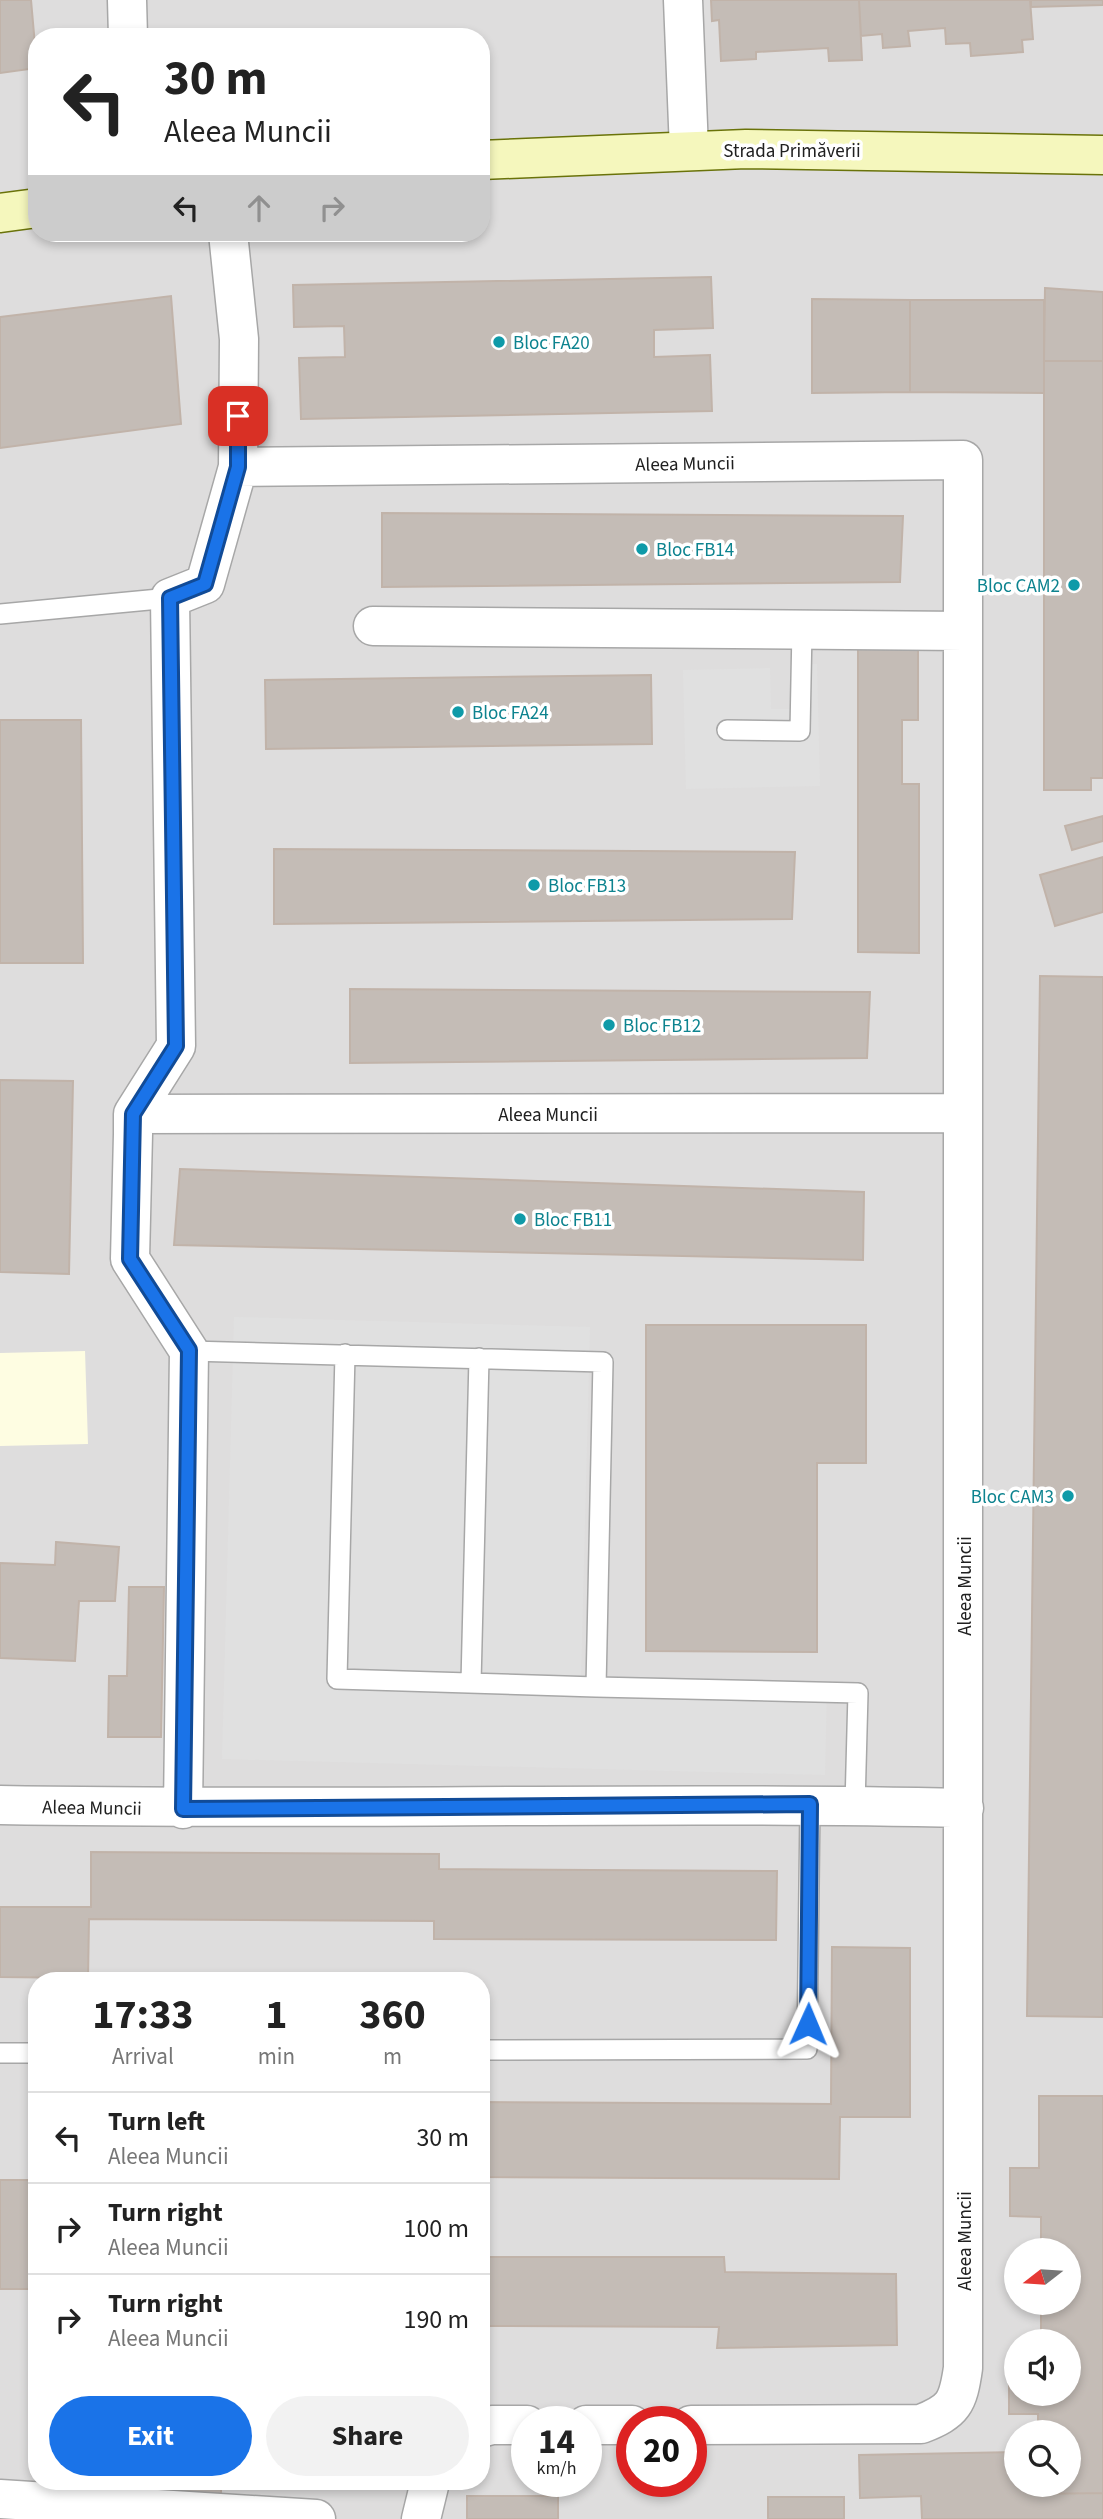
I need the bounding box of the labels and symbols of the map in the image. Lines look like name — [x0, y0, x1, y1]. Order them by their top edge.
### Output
street label: Strada Primăverii — [723, 138, 861, 165]
place label: Bloc FA20 — [513, 330, 590, 357]
marker: Bloc FA20 — [491, 334, 507, 350]
pin — [208, 386, 268, 446]
street label: Aleea Muncii — [635, 450, 735, 479]
place label: Bloc FB14 — [656, 537, 734, 564]
marker: Bloc FB14 — [634, 541, 650, 557]
place label: Bloc CAM2 — [977, 573, 1060, 600]
marker: Bloc CAM2 — [1066, 577, 1082, 593]
place label: Bloc FA24 — [472, 700, 549, 727]
marker: Bloc FA24 — [450, 704, 466, 720]
place label: Bloc FB13 — [548, 873, 626, 900]
marker: Bloc FB13 — [526, 877, 542, 893]
place label: Bloc FB12 — [623, 1013, 701, 1040]
marker: Bloc FB12 — [601, 1017, 617, 1033]
street label: Aleea Muncii — [498, 1102, 598, 1129]
place label: Bloc FB11 — [534, 1207, 612, 1234]
marker: Bloc FB11 — [512, 1211, 528, 1227]
place label: Bloc CAM3 — [971, 1484, 1054, 1511]
marker: Bloc CAM3 — [1060, 1488, 1076, 1504]
street label: Aleea Muncii — [952, 1536, 979, 1636]
street label: Aleea Muncii — [42, 1794, 142, 1823]
position arrow — [771, 1987, 845, 2061]
street label: Aleea Muncii — [952, 2191, 979, 2291]
north arrow — [1004, 2238, 1082, 2315]
speed limit sign: 20 — [616, 2406, 707, 2497]

